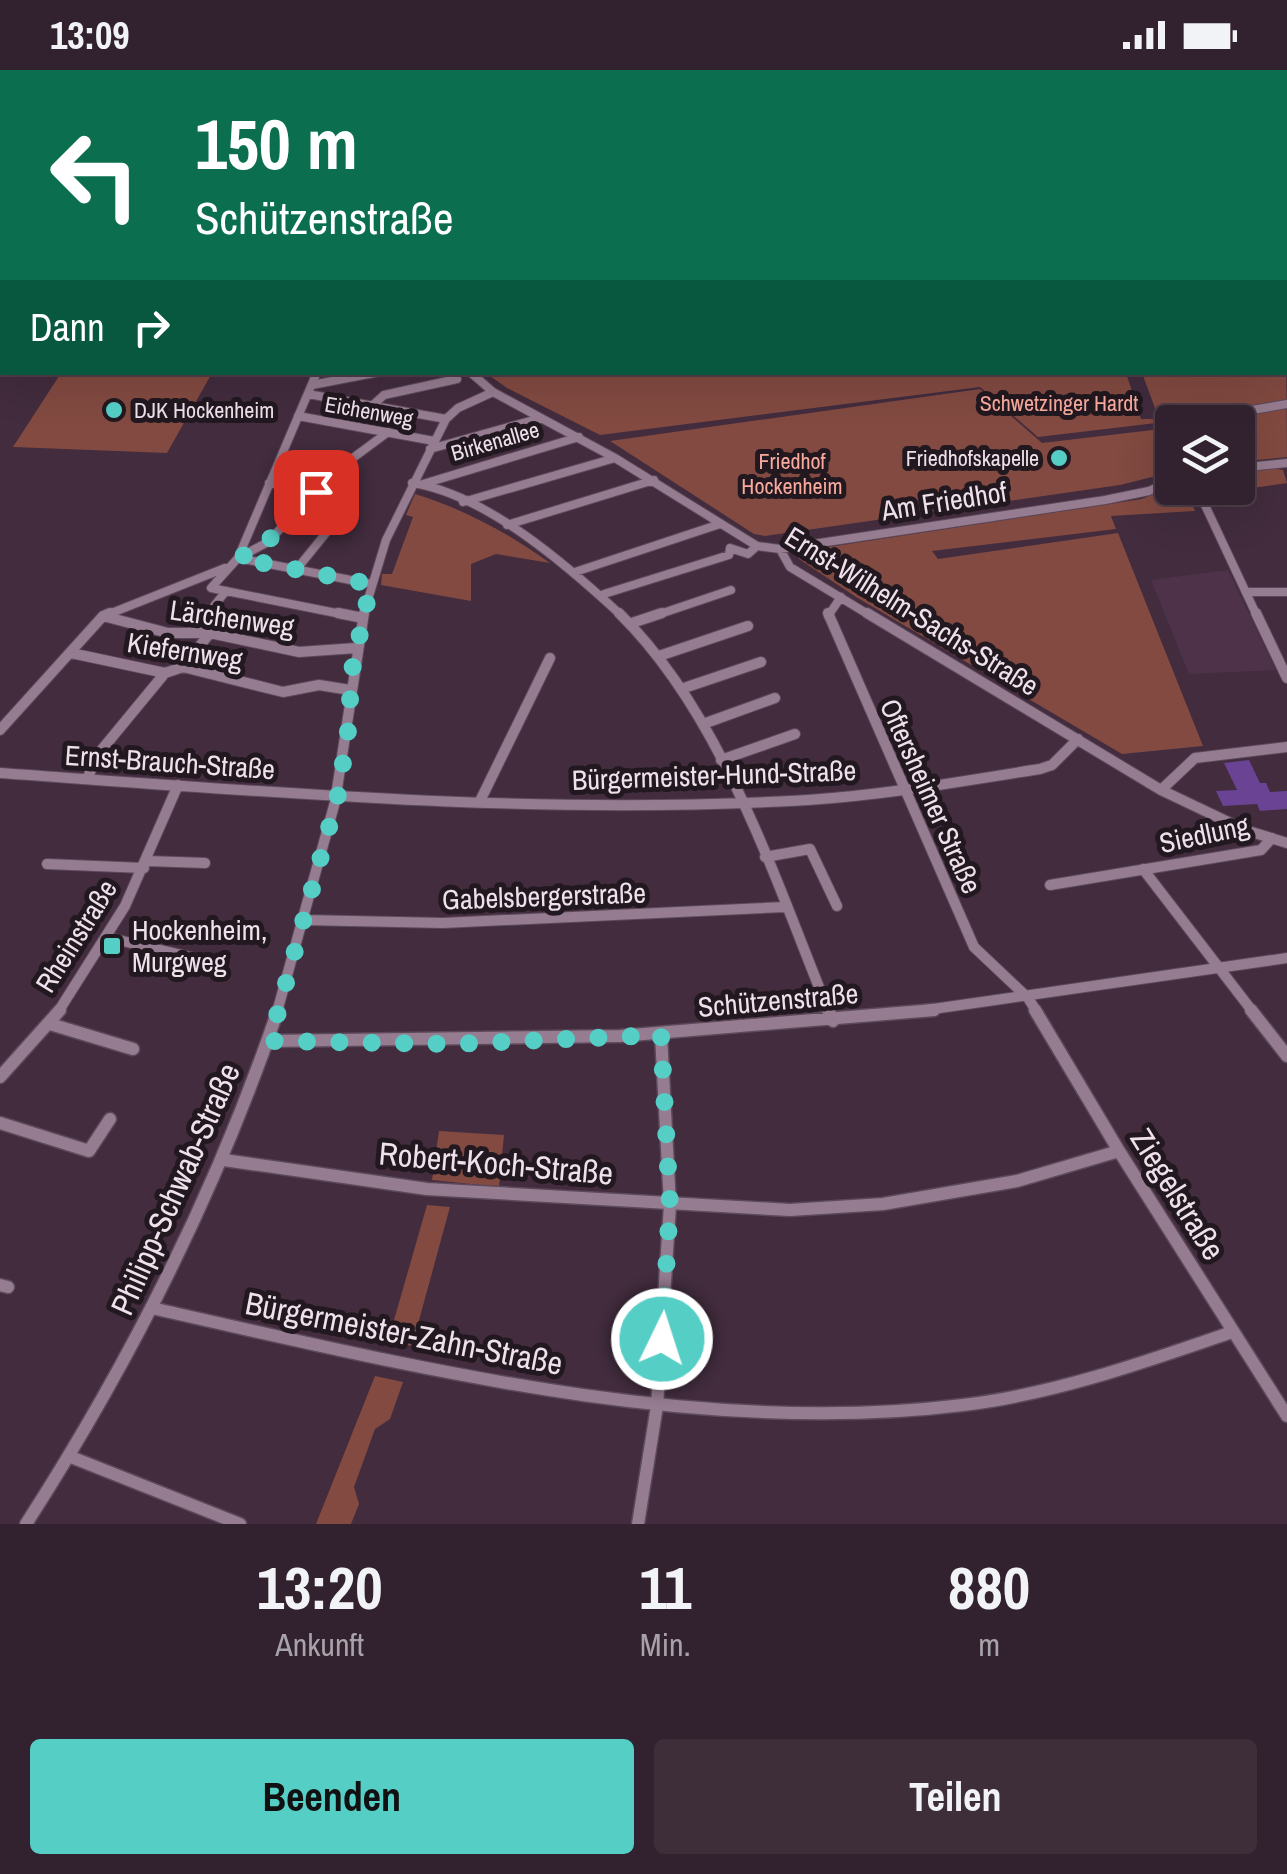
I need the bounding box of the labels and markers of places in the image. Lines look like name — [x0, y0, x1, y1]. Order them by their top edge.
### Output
place label: DJK Hockenheim — [134, 395, 274, 425]
marker: DJK Hockenheim — [103, 399, 125, 421]
place label: Friedhofskapelle — [906, 443, 1039, 473]
marker: Friedhofskapelle — [1048, 447, 1070, 469]
pin — [274, 450, 359, 535]
place label: Hockenheim, Murgweg — [132, 911, 267, 981]
marker: Hockenheim, Murgweg — [101, 935, 123, 957]

